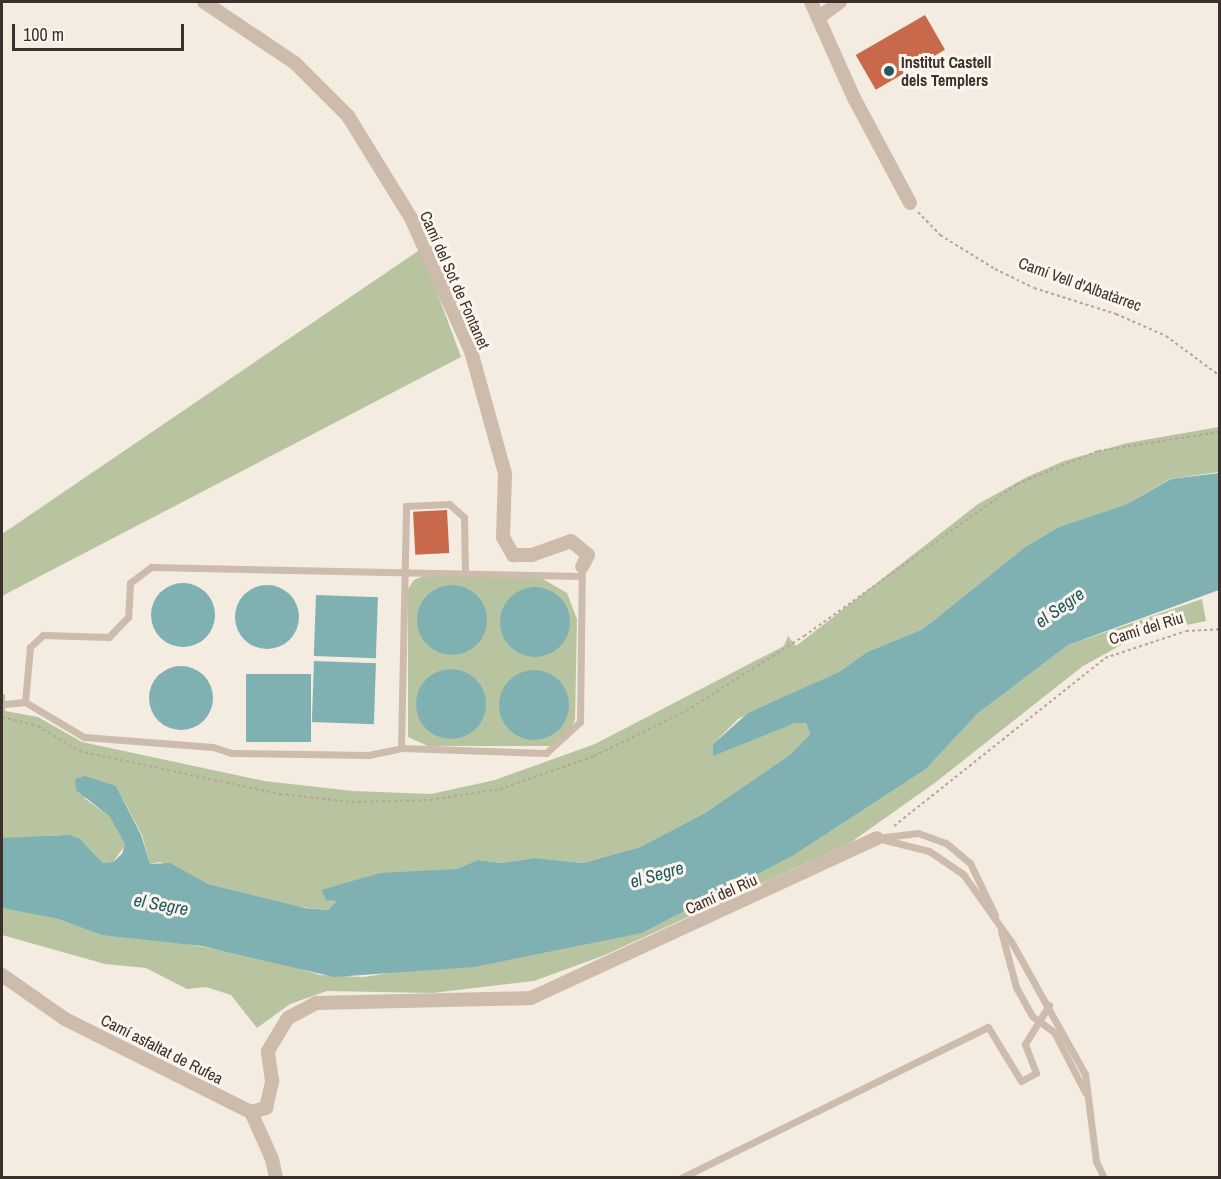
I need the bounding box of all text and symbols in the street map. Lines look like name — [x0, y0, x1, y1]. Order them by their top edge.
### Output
scale bar — [15, 12, 188, 50]
text: 100 m — [23, 22, 64, 47]
place label: Institut Castell dels Templers — [901, 52, 991, 90]
marker: Institut Castell dels Templers — [882, 64, 896, 78]
street label: Camí del Sot de Fontanet — [416, 208, 494, 352]
street label: Camí Vell d'Albatàrrec — [1016, 253, 1144, 315]
water label: el Segre — [1031, 583, 1089, 633]
street label: Camí del Riu — [1107, 608, 1185, 648]
water label: el Segre — [628, 857, 686, 893]
street label: Camí del Riu — [682, 870, 760, 918]
water label: el Segre — [132, 890, 190, 920]
street label: Camí asfaltat de Rufea — [98, 1010, 226, 1088]

